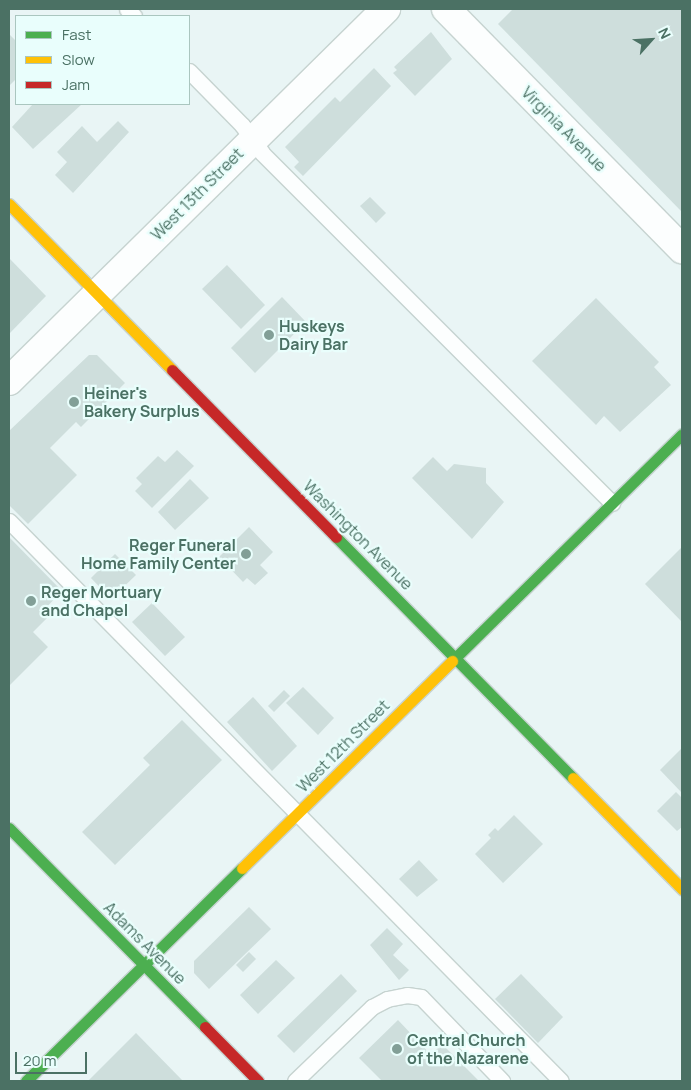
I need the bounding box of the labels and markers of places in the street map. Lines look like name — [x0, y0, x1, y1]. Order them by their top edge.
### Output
place label: Huskeys Dairy Bar — [279, 316, 348, 354]
marker: Huskeys Dairy Bar — [263, 329, 275, 341]
place label: Heiner's Bakery Surplus — [84, 383, 200, 421]
marker: Heiner's Bakery Surplus — [68, 396, 80, 408]
place label: Reger Funeral Home Family Center — [81, 535, 236, 573]
marker: Reger Funeral Home Family Center — [240, 548, 252, 560]
place label: Reger Mortuary and Chapel — [41, 582, 161, 620]
marker: Reger Mortuary and Chapel — [25, 595, 37, 607]
place label: Central Church of the Nazarene — [407, 1030, 529, 1068]
marker: Central Church of the Nazarene — [391, 1043, 403, 1055]

